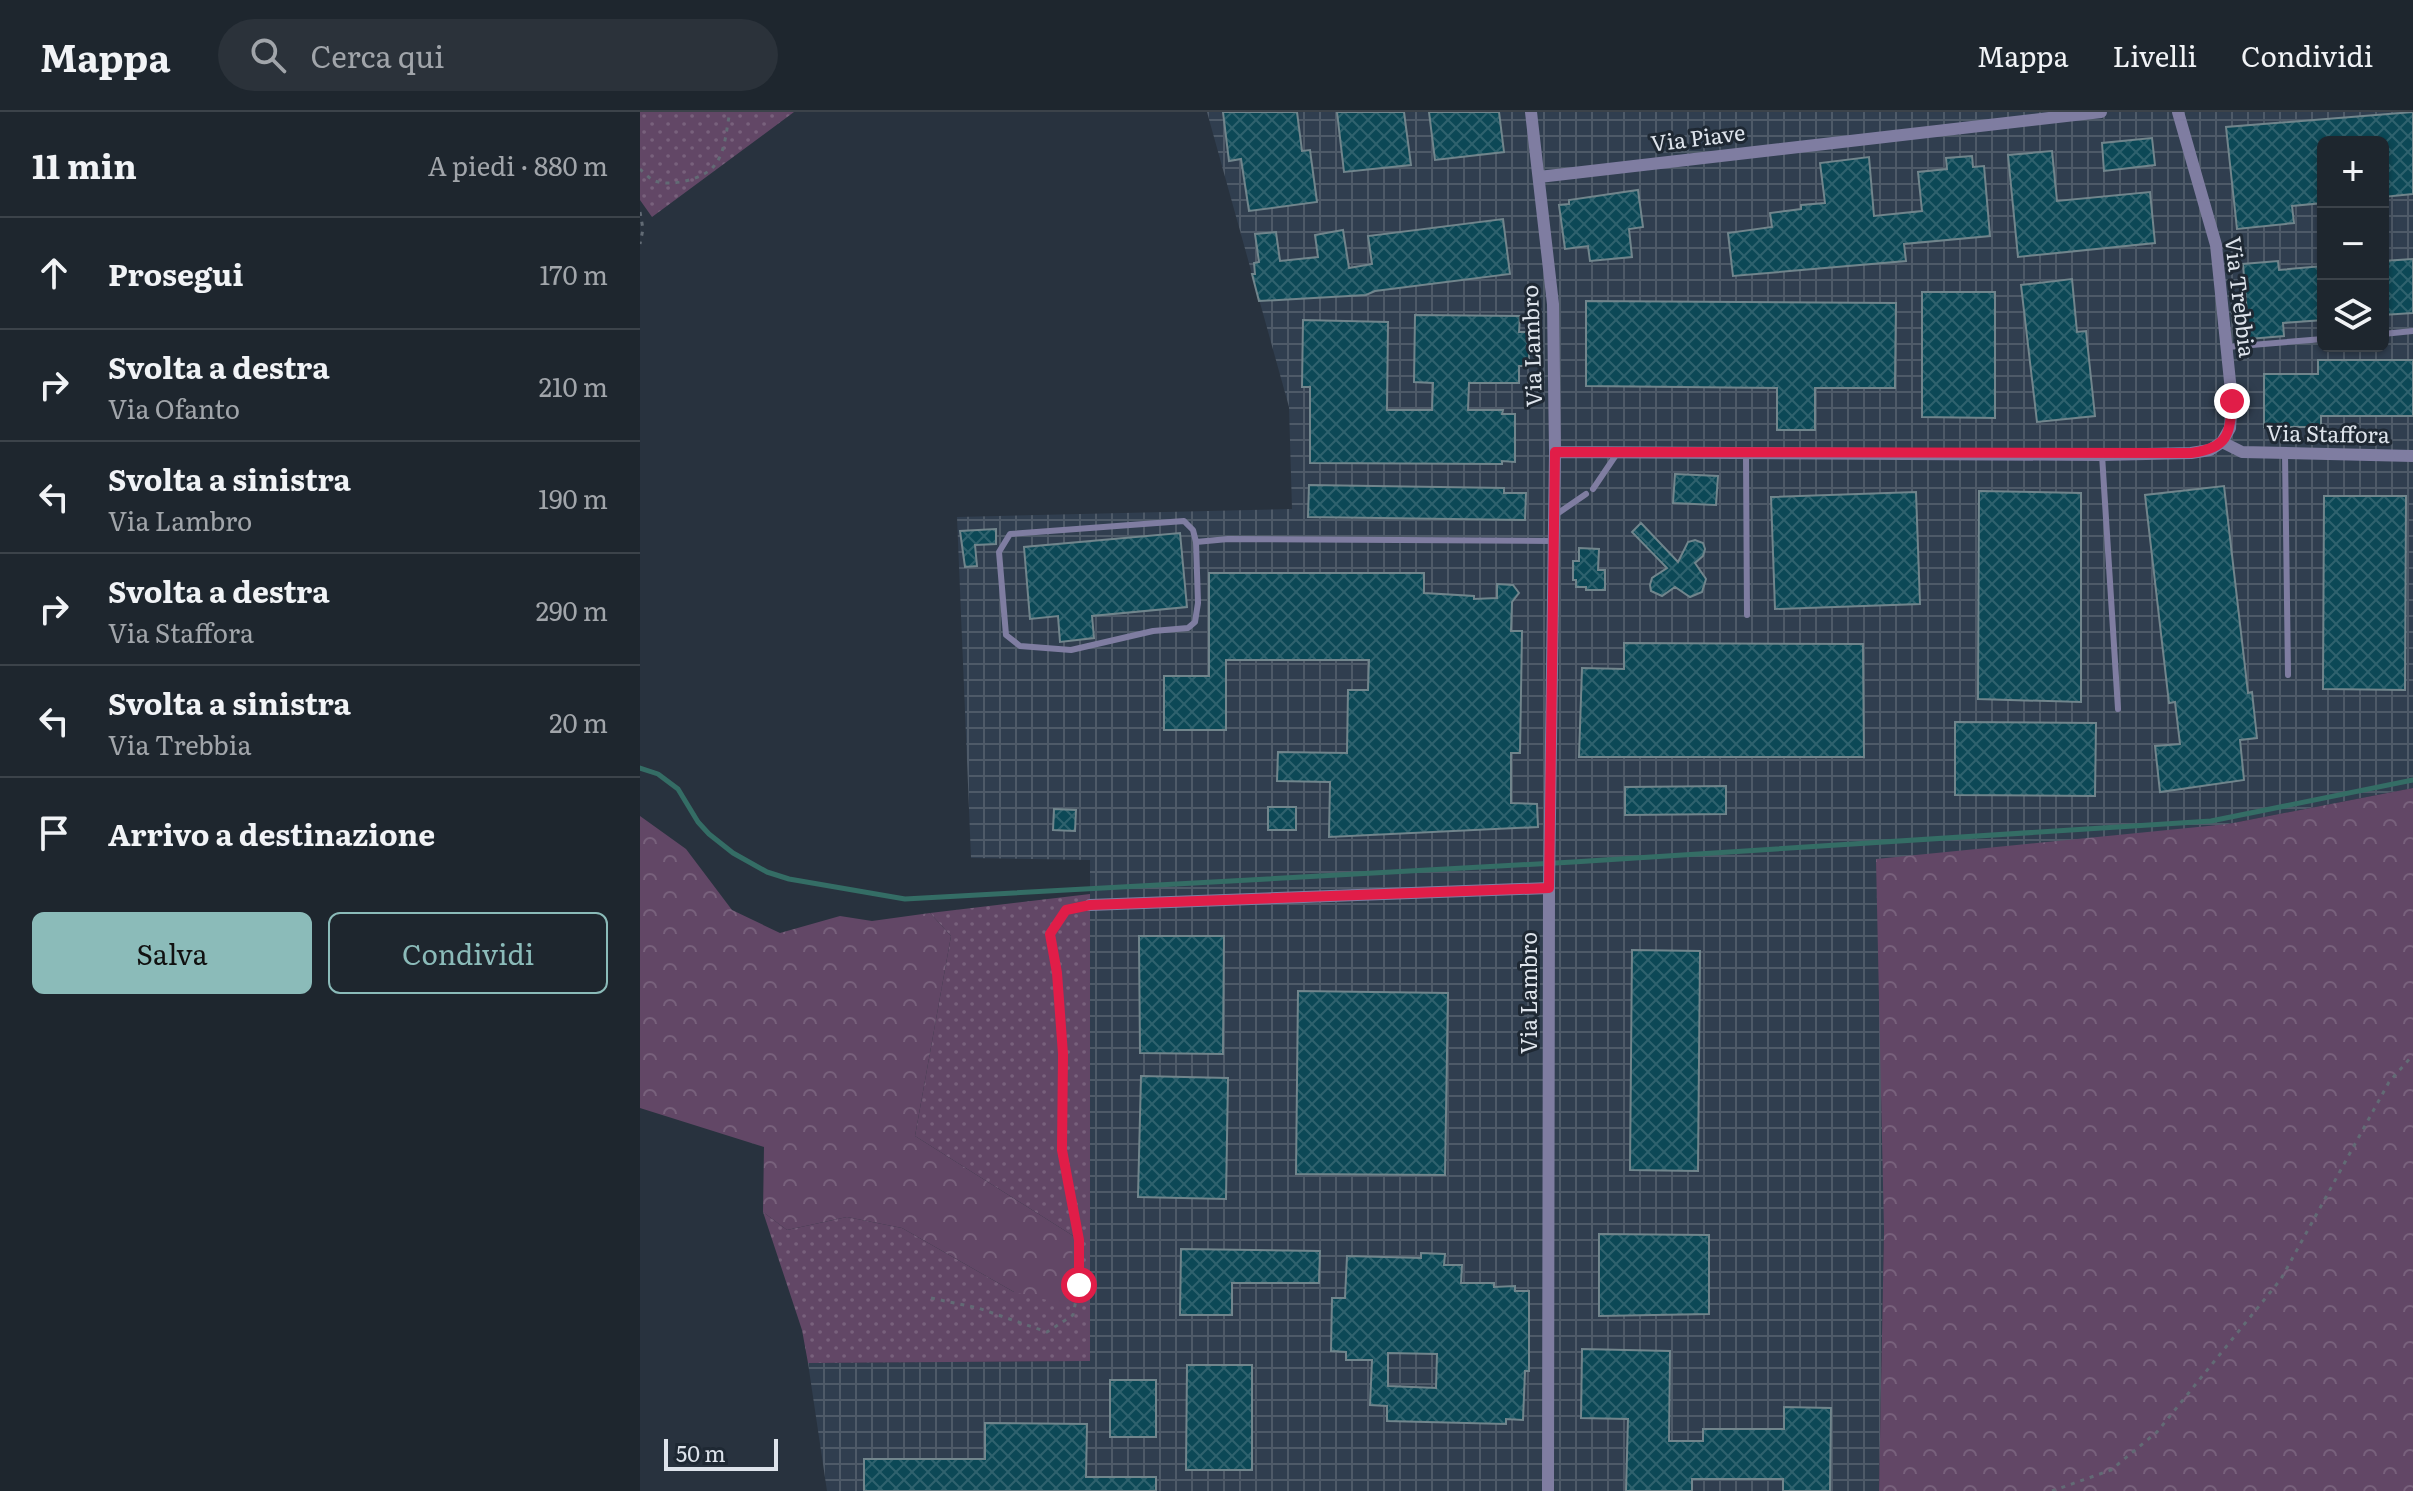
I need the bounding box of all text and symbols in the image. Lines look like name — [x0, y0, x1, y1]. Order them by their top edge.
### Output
search box — [218, 19, 778, 91]
text: Mappa — [40, 27, 170, 84]
icon: search — [246, 33, 290, 77]
text: Cerca qui — [310, 33, 444, 77]
text: Mappa — [1977, 34, 2069, 76]
text: Livelli — [2113, 34, 2197, 76]
text: Condividi — [2241, 34, 2373, 76]
street label: Via Piave — [1649, 114, 1747, 159]
map controls — [2317, 136, 2389, 352]
button: + — [2317, 136, 2389, 208]
text: 11 min — [32, 139, 137, 189]
text: A piedi · 880 m — [428, 145, 608, 184]
button: − — [2317, 208, 2389, 280]
street label: Via Trebbia — [2218, 235, 2265, 359]
icon: ahead — [32, 251, 76, 295]
text: Prosegui — [108, 251, 243, 295]
text: 170 m — [540, 254, 608, 293]
button: layers — [2317, 280, 2389, 352]
street label: Via Lambro — [1512, 284, 1549, 408]
text: Svolta a destra — [108, 344, 330, 388]
icon: right — [32, 363, 76, 407]
text: 210 m — [539, 366, 608, 405]
route end — [2214, 383, 2250, 419]
text: Via Ofanto — [108, 388, 240, 427]
street label: Via Staffora — [2266, 415, 2390, 450]
text: Svolta a sinistra — [108, 456, 351, 500]
icon: left — [32, 475, 76, 519]
text: 190 m — [538, 478, 608, 517]
text: Via Lambro — [108, 500, 252, 539]
text: Svolta a destra — [108, 568, 330, 612]
icon: right — [32, 587, 76, 631]
text: 290 m — [536, 590, 608, 629]
text: Via Staffora — [108, 612, 254, 651]
text: Svolta a sinistra — [108, 680, 351, 724]
icon: left — [32, 699, 76, 743]
text: 20 m — [549, 702, 608, 741]
text: Via Trebbia — [108, 724, 251, 763]
icon: arrive — [32, 811, 76, 855]
text: Arrivo a destinazione — [108, 811, 435, 855]
button: Salva — [32, 912, 312, 994]
button: Condividi — [328, 912, 608, 994]
street label: Via Lambro — [1511, 932, 1544, 1054]
route start — [1061, 1267, 1097, 1303]
scale bar — [664, 1435, 778, 1471]
text: 50 m — [676, 1436, 726, 1469]

